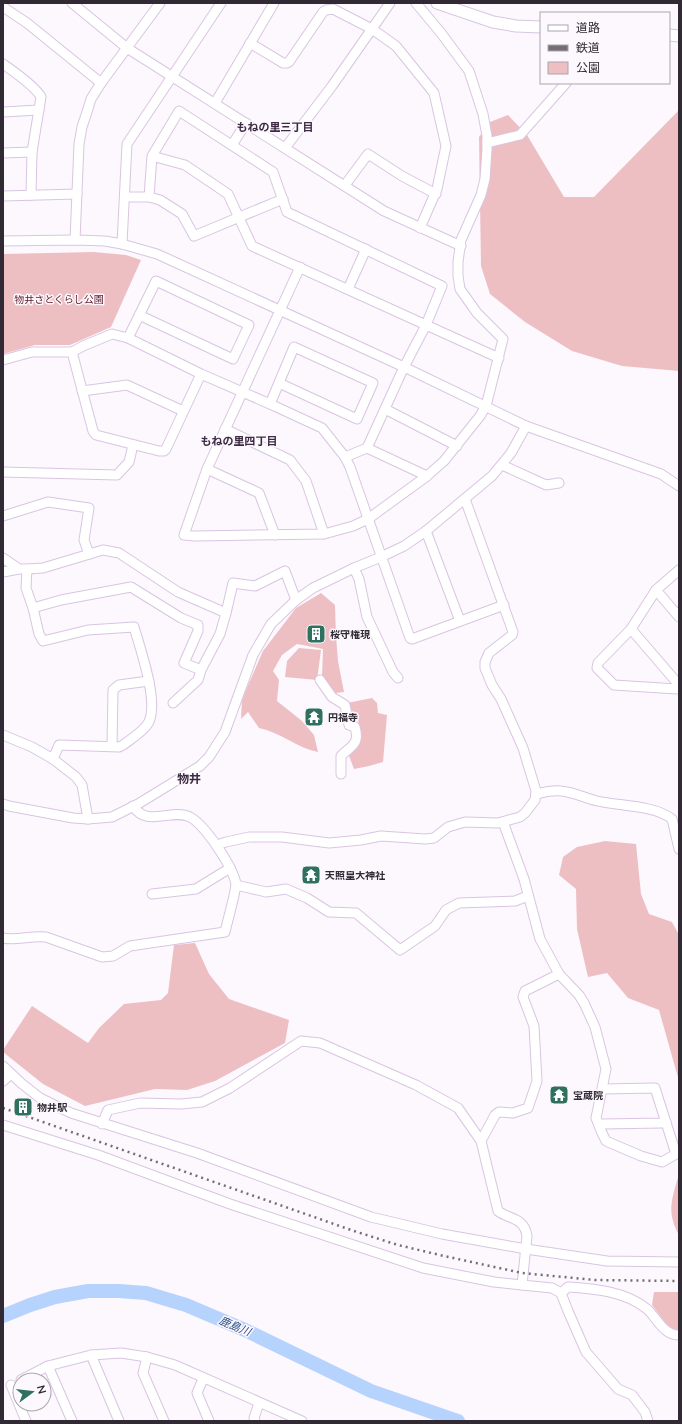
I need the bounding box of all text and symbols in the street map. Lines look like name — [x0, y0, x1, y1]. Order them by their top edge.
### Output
legend — [540, 12, 670, 84]
text: 道路 — [576, 20, 600, 35]
text: 鉄道 — [576, 40, 600, 55]
text: 公園 — [576, 60, 600, 75]
district label: もねの里三丁目 — [237, 120, 314, 134]
park label: 物井さとくらし公園 — [14, 293, 104, 306]
district label: もねの里四丁目 — [201, 434, 278, 448]
building icon: 桜守権現 — [305, 623, 327, 645]
place label: 桜守権現 — [330, 628, 370, 641]
temple icon: 円福寺 — [303, 706, 325, 728]
place label: 円福寺 — [328, 711, 358, 724]
district label: 物井 — [177, 771, 201, 786]
temple icon: 天照皇大神社 — [300, 864, 322, 886]
place label: 天照皇大神社 — [325, 869, 386, 882]
temple icon: 宝蔵院 — [548, 1084, 570, 1106]
place label: 宝蔵院 — [573, 1089, 603, 1102]
building icon: 物井駅 — [12, 1096, 34, 1118]
place label: 物井駅 — [37, 1101, 68, 1114]
water label: 鹿島川 — [217, 1313, 254, 1339]
north arrow — [12, 1372, 52, 1412]
text: N — [34, 1384, 49, 1395]

